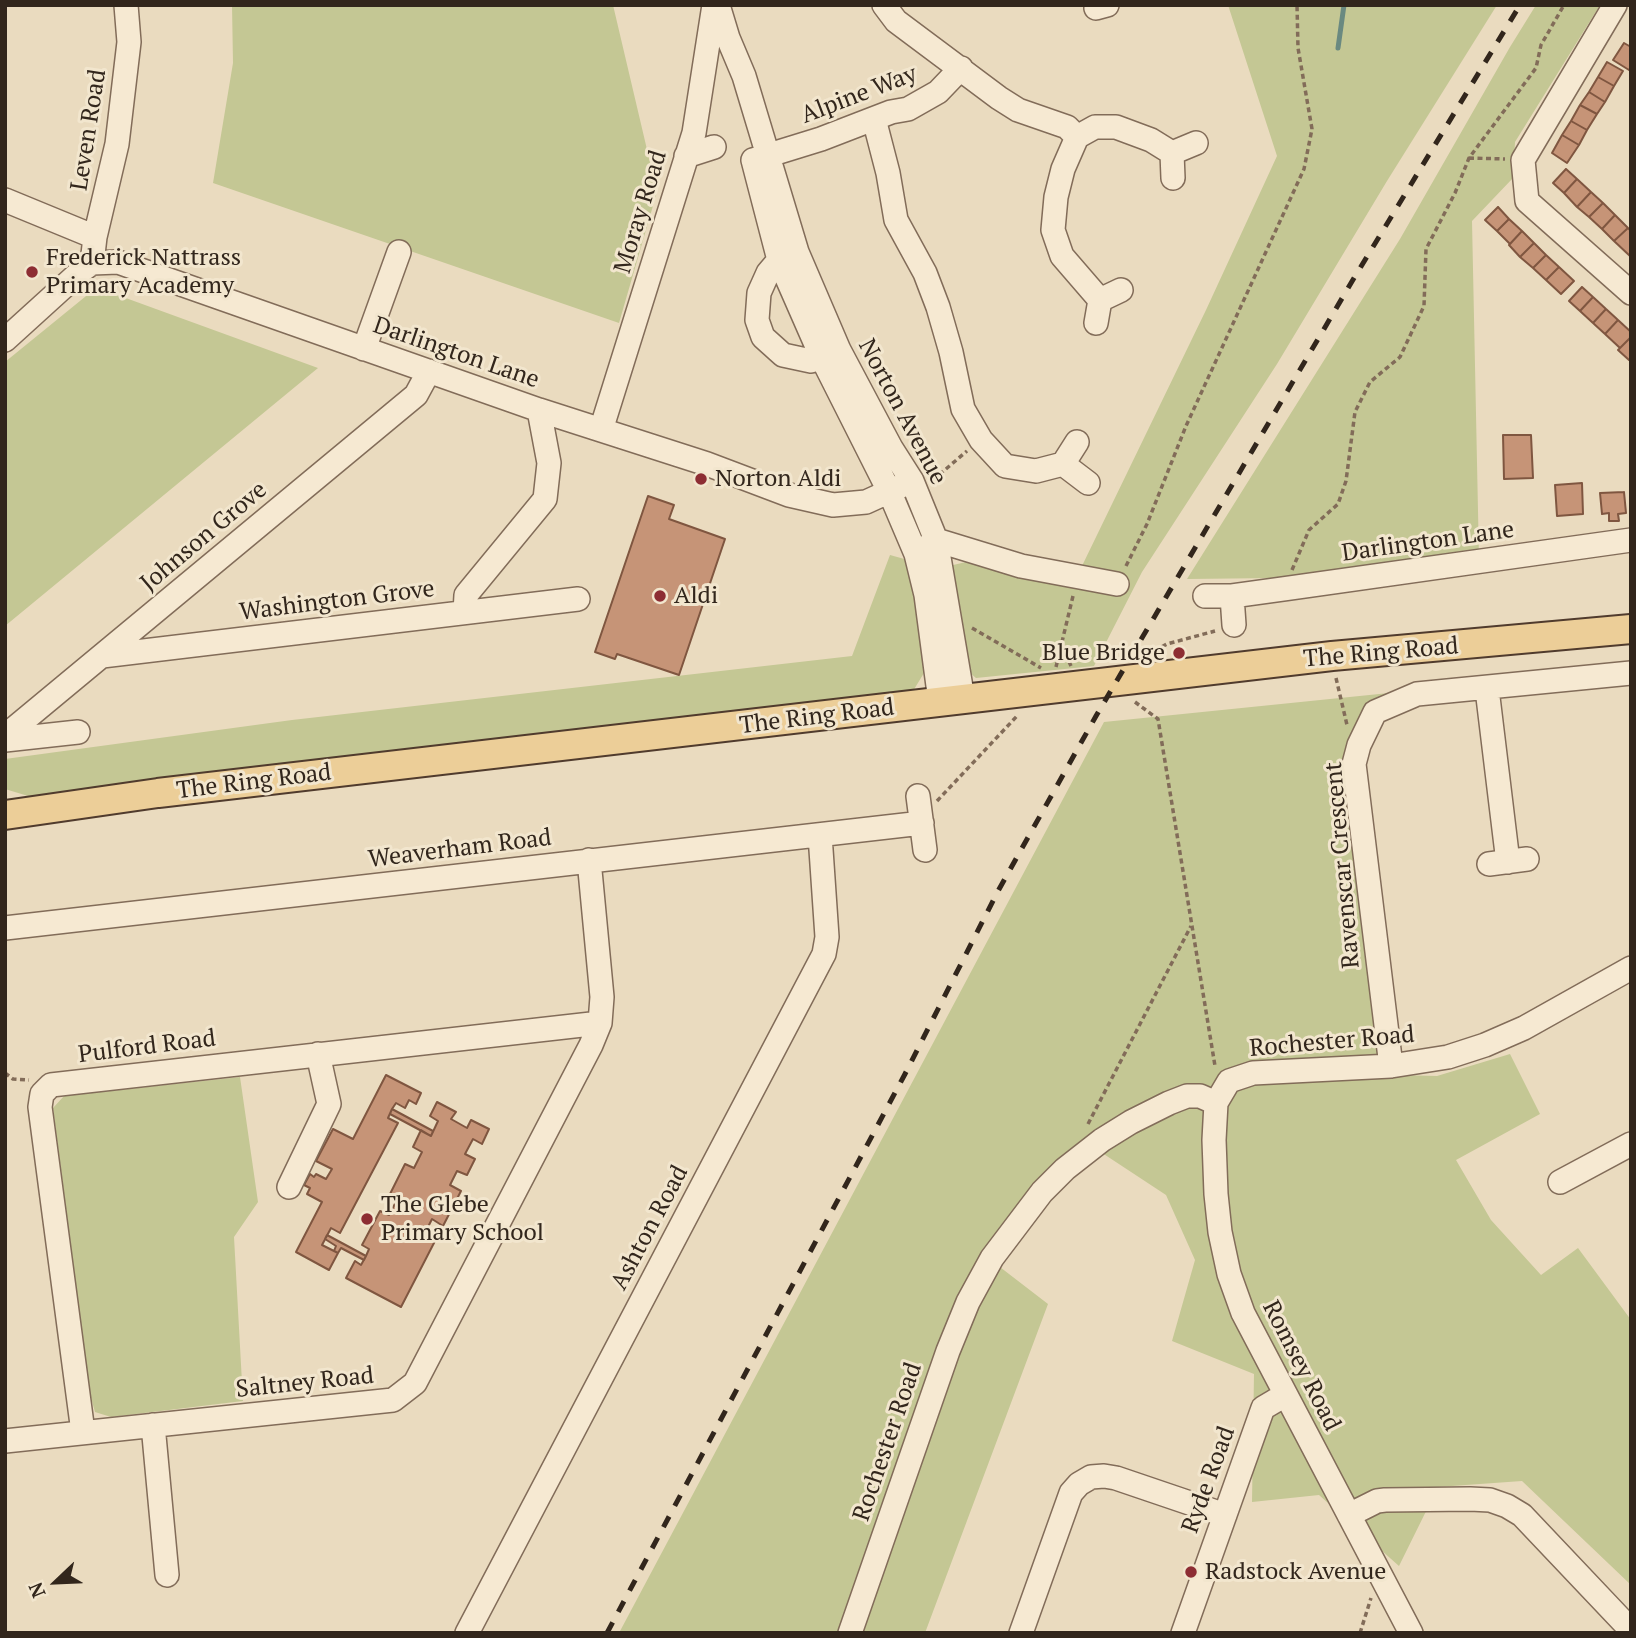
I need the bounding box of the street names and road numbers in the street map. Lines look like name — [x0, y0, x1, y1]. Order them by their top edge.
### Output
street label: Alpine Way — [797, 60, 921, 130]
street label: Leven Road — [65, 67, 113, 193]
street label: Moray Road — [609, 147, 673, 277]
street label: Darlington Lane — [369, 311, 543, 395]
street label: Norton Avenue — [852, 334, 952, 490]
street label: Johnson Grove — [135, 476, 273, 598]
street label: Darlington Lane — [1340, 516, 1516, 568]
street label: Washington Grove — [238, 575, 436, 627]
street label: The Ring Road — [1302, 632, 1460, 674]
street label: The Ring Road — [738, 693, 896, 741]
street label: The Ring Road — [175, 758, 333, 806]
street label: Ravenscar Crescent — [1320, 760, 1366, 970]
street label: Weaverham Road — [367, 823, 553, 875]
street label: Rochester Road — [1248, 1020, 1416, 1064]
street label: Pulford Road — [77, 1024, 217, 1070]
street label: Ashton Road — [605, 1161, 695, 1295]
street label: Romsey Road — [1256, 1296, 1346, 1436]
street label: Rochester Road — [847, 1359, 929, 1525]
street label: Saltney Road — [235, 1361, 375, 1405]
street label: Ryde Road — [1176, 1423, 1242, 1537]

